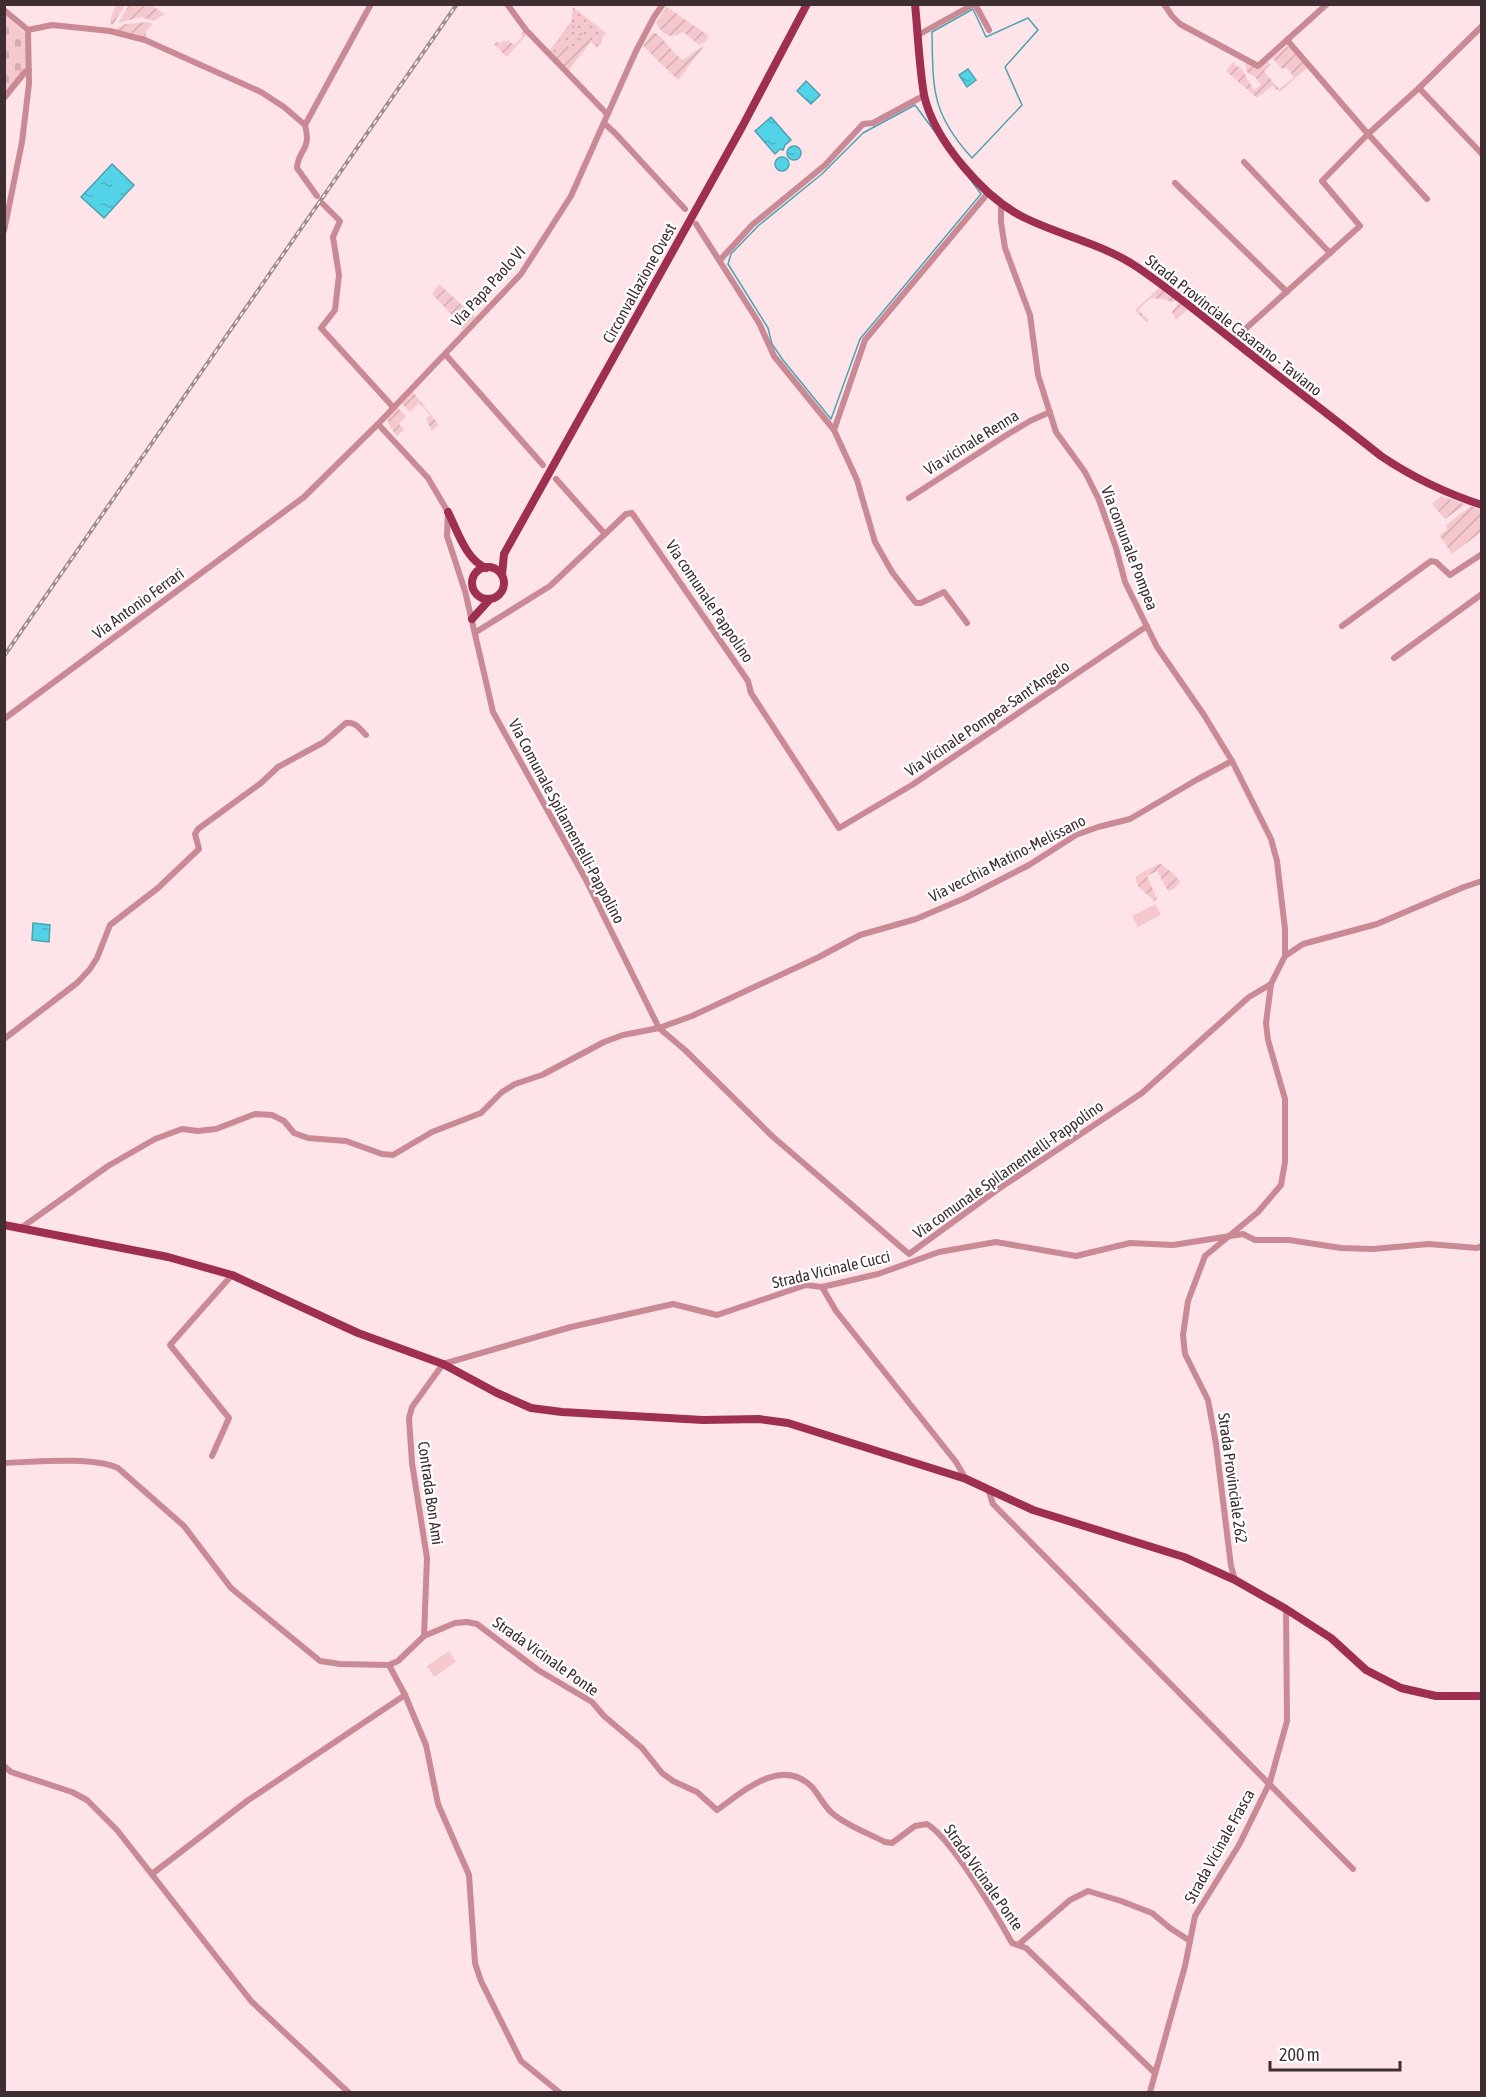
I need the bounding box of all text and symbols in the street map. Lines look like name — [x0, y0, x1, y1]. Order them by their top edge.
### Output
street label: Circonvallazione Ovest — [599, 220, 680, 346]
street label: Via Papa Paolo VI — [447, 242, 529, 330]
street label: Strada Provinciale Casarano - Taviano — [1142, 251, 1326, 399]
street label: Via vicinale Renna — [920, 406, 1022, 478]
street label: Via comunale Pompea — [1097, 483, 1162, 613]
street label: Via comunale Pappolino — [662, 537, 758, 666]
street label: Via Antonio Ferrari — [89, 564, 187, 642]
street label: Via Vicinale Pompea-Sant'Angelo — [901, 656, 1073, 781]
street label: Via Comunale Spilamentelli-Pappolino — [504, 716, 629, 927]
street label: Via vecchia Matino-Melissano — [926, 811, 1088, 905]
street label: Via comunale Spilamentelli-Pappolino — [910, 1096, 1107, 1242]
street label: Strada Vicinale Cucci — [770, 1247, 892, 1291]
street label: Strada Provinciale 262 — [1215, 1412, 1251, 1544]
street label: Contrada Bon Ami — [415, 1440, 447, 1546]
street label: Strada Vicinale Ponte — [490, 1613, 602, 1699]
street label: Strada Vicinale Frasca — [1180, 1786, 1258, 1906]
street label: Strada Vicinale Ponte — [941, 1821, 1027, 1933]
scale bar — [1270, 2034, 1400, 2072]
text: 200 m — [1279, 2044, 1320, 2065]

